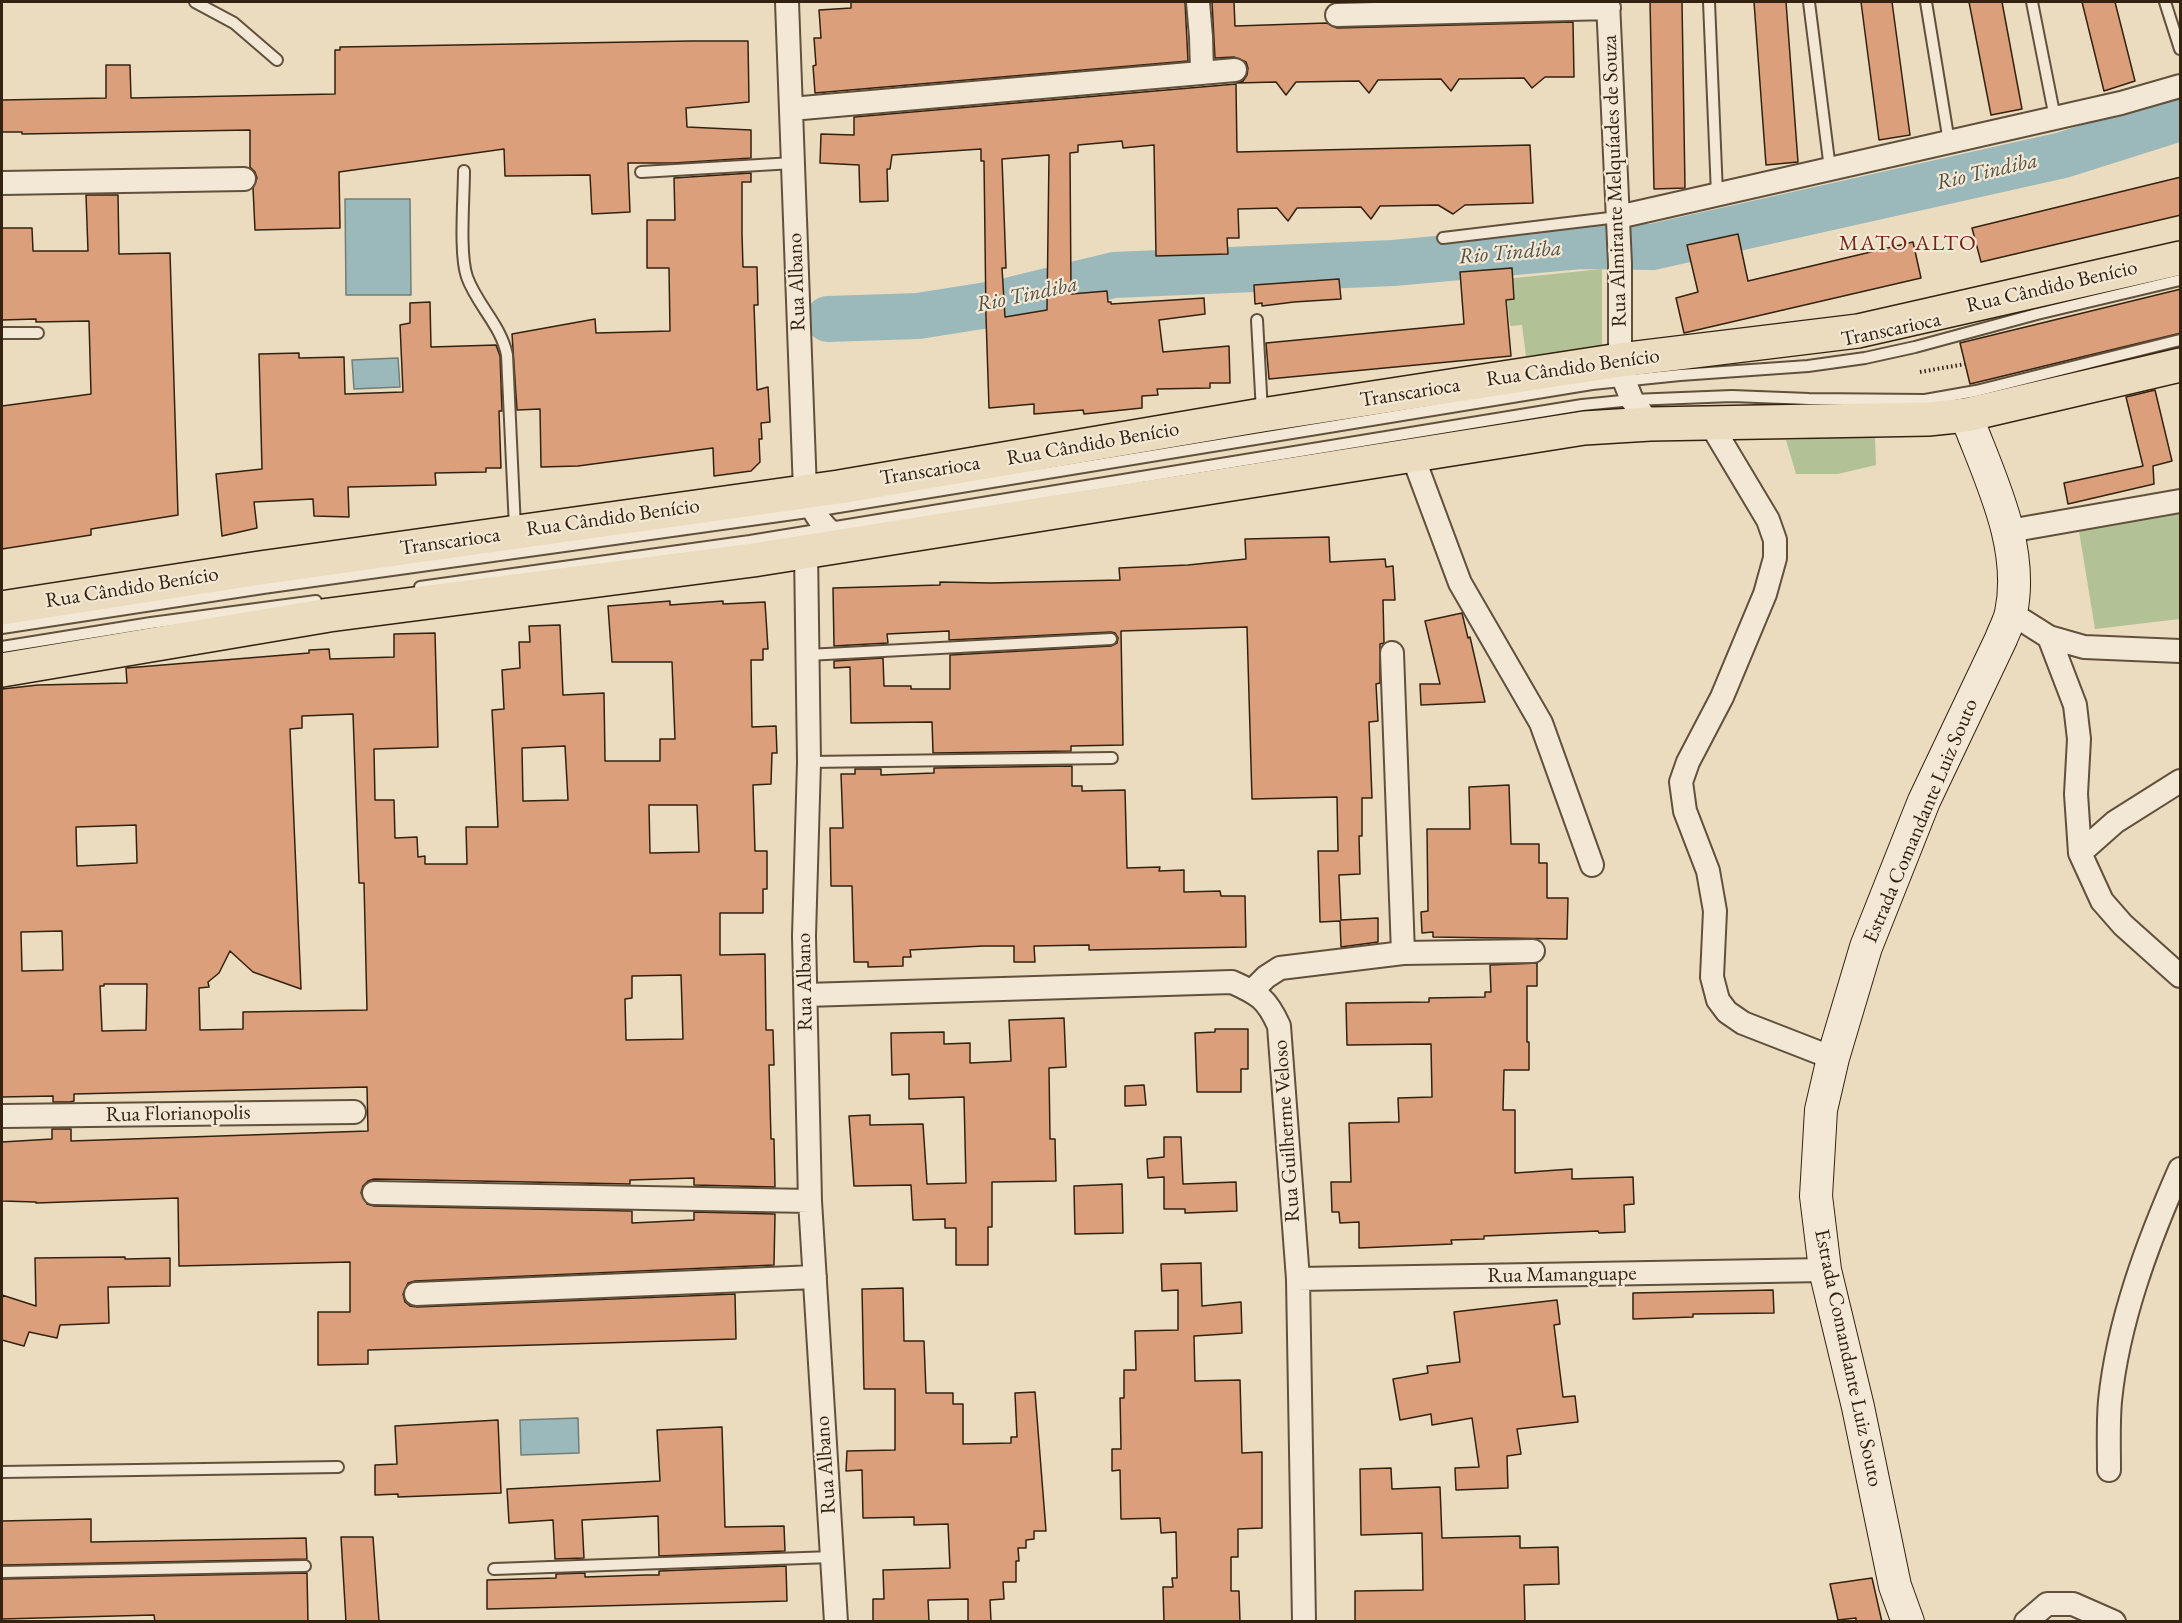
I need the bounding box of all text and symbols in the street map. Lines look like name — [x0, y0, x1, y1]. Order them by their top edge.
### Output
street label: Rua Almirante Melquíades de Souza — [1597, 34, 1633, 328]
water label: Rio Tindiba — [1934, 148, 2040, 196]
district label: MATO ALTO — [1839, 231, 1977, 257]
street label: Rua Albano — [783, 232, 811, 332]
water label: Rio Tindiba — [1457, 235, 1563, 271]
street label: Rua Cândido Benício — [1964, 255, 2140, 319]
water label: Rio Tindiba — [974, 271, 1080, 319]
street label: Transcarioca — [1839, 307, 1943, 353]
street label: Rua Cândido Benício — [1485, 343, 1661, 393]
street label: Transcarioca — [1358, 373, 1462, 413]
street label: Rua Cândido Benício — [1005, 416, 1181, 472]
street label: Transcarioca — [878, 451, 982, 491]
street label: Rua Cândido Benício — [525, 493, 701, 543]
street label: Transcarioca — [398, 522, 502, 562]
street label: Rua Cândido Benício — [44, 562, 220, 614]
street label: Estrada Comandante Luiz Souto — [1858, 695, 1984, 947]
street label: Rua Albano — [792, 933, 818, 1031]
street label: Rua Guilherme Veloso — [1268, 1039, 1306, 1223]
street label: Rua Florianopolis — [105, 1100, 251, 1128]
street label: Estrada Comandante Luiz Souto — [1808, 1227, 1888, 1489]
street label: Rua Mamanguape — [1487, 1261, 1637, 1289]
street label: Rua Albano — [810, 1415, 842, 1515]

